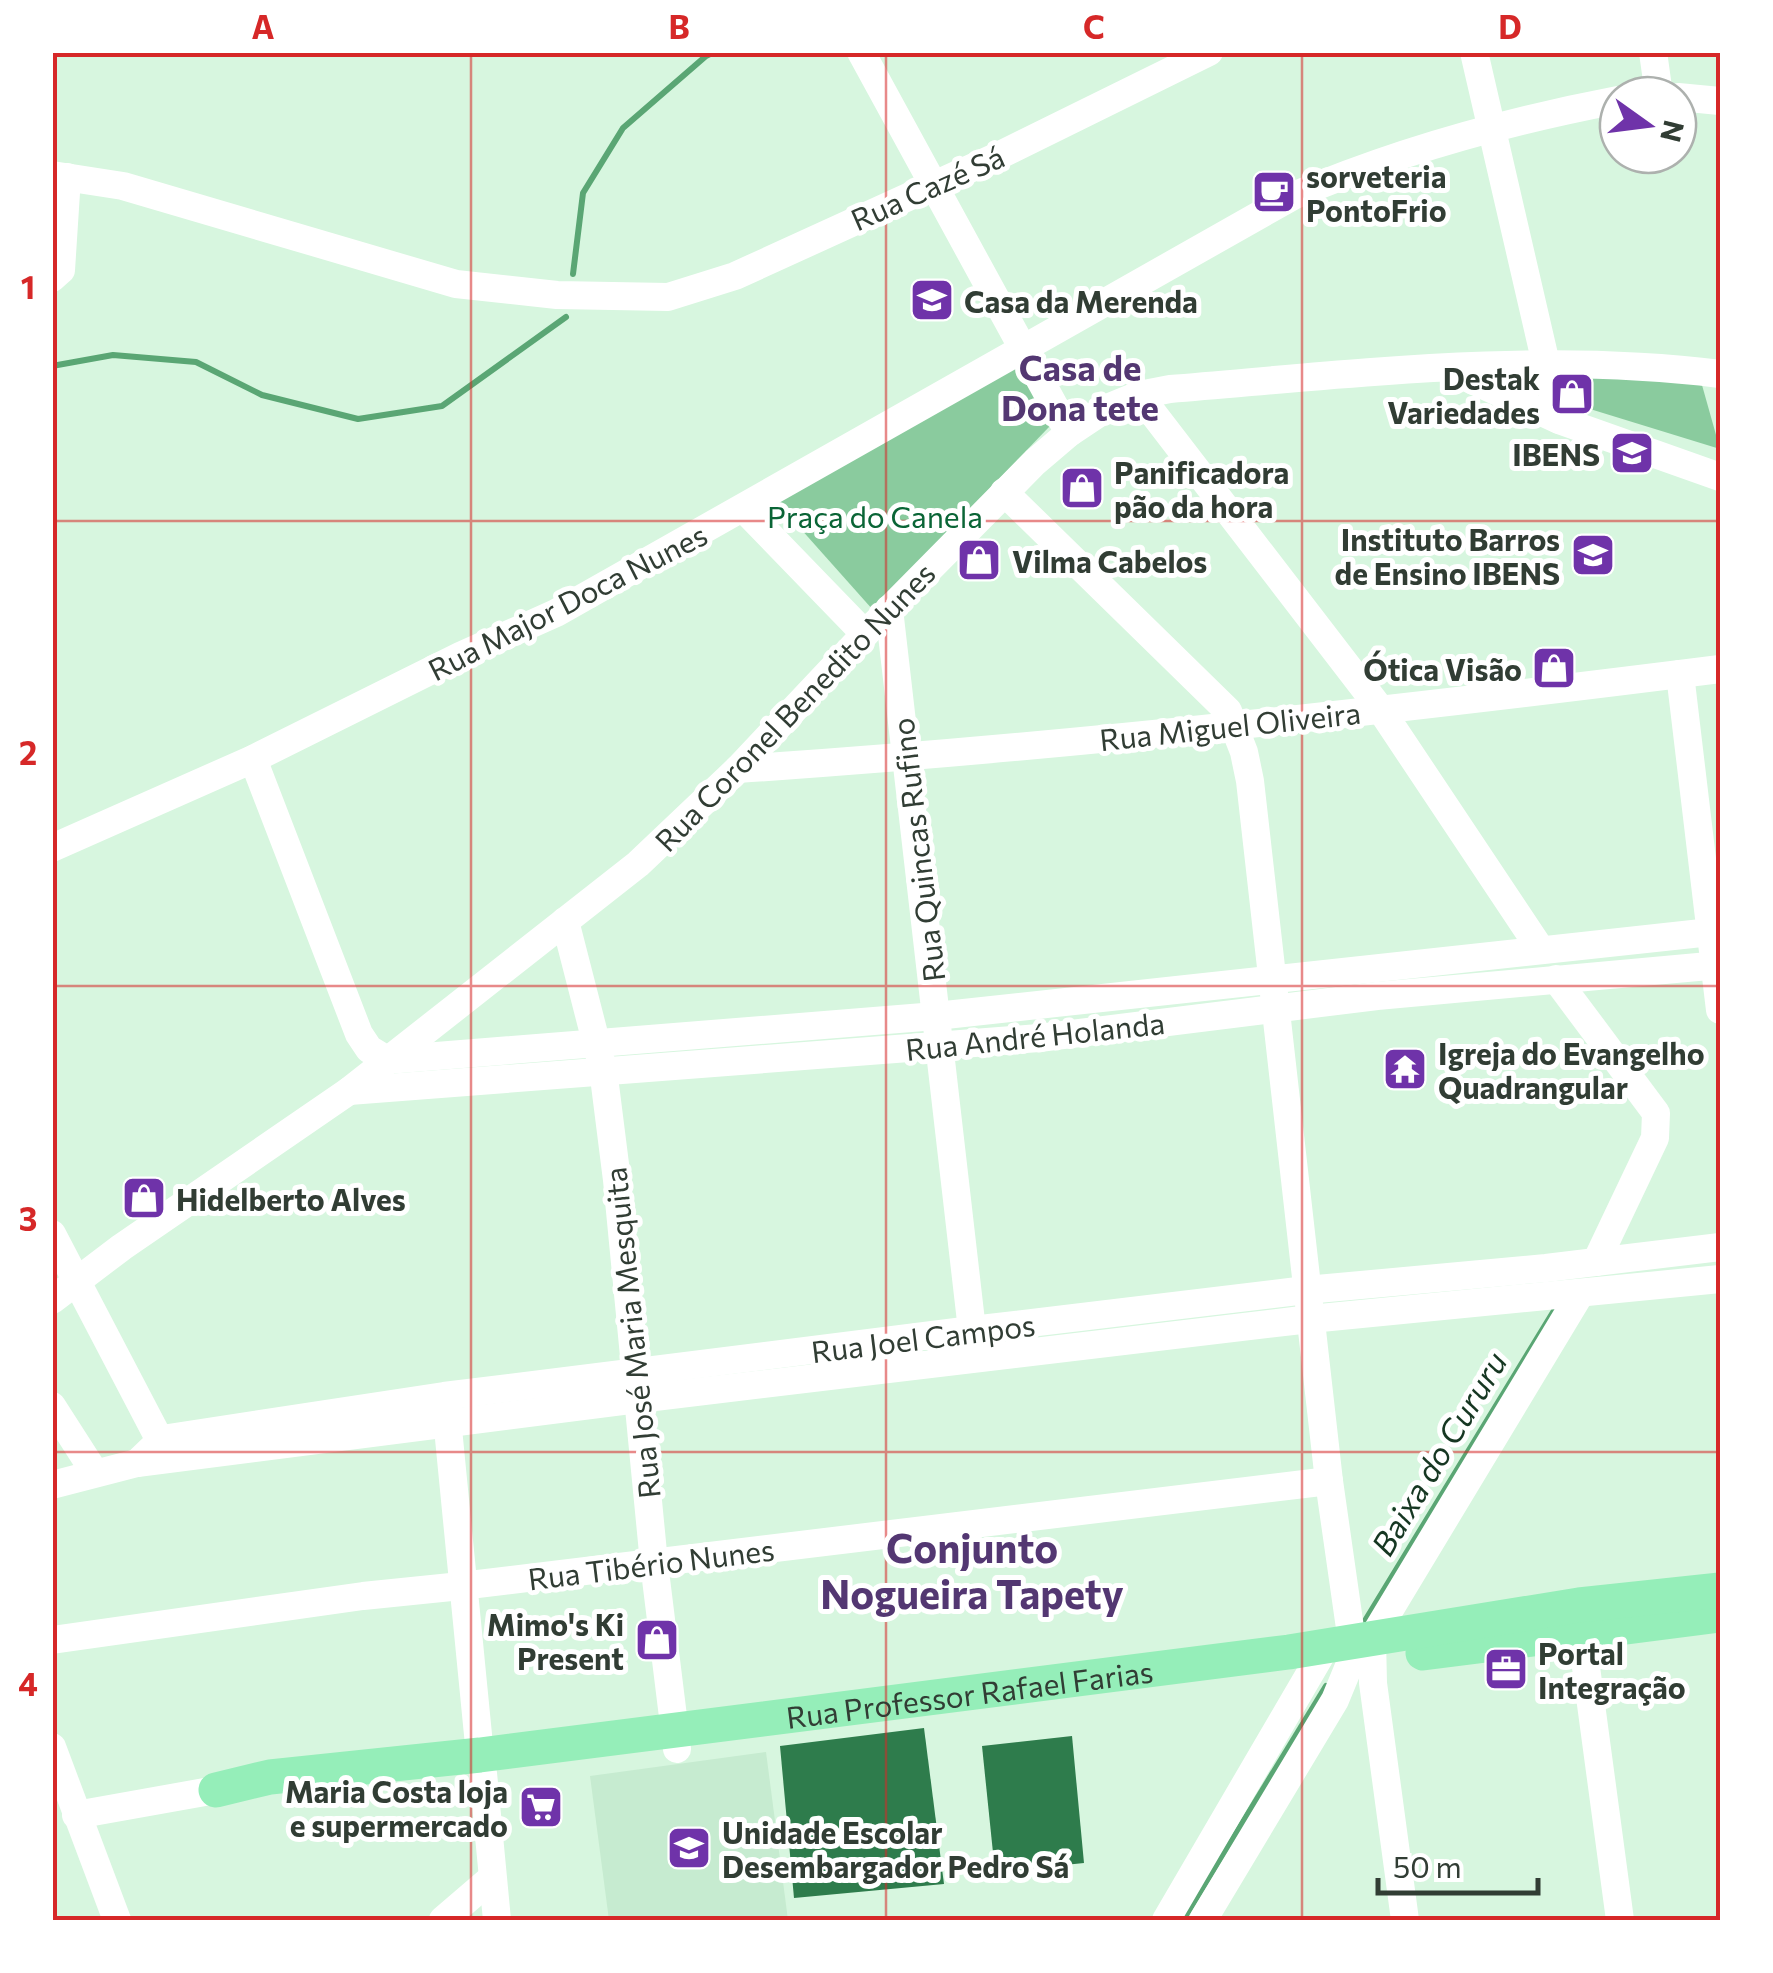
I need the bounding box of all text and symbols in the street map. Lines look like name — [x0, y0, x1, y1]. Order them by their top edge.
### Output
text: A — [252, 6, 275, 46]
text: B — [668, 6, 690, 46]
text: C — [1083, 6, 1105, 46]
text: D — [1498, 6, 1522, 46]
north arrow — [1598, 75, 1698, 175]
text: N — [1654, 117, 1692, 146]
street label: Rua Cazé Sá — [845, 137, 1009, 237]
place label: sorveteria PontoFrio — [1306, 157, 1447, 228]
cafe icon: sorveteria PontoFrio — [1251, 169, 1297, 215]
text: 1 — [21, 266, 35, 306]
school or university icon: Casa da Merenda — [909, 277, 955, 323]
place label: Casa da Merenda — [964, 282, 1198, 319]
district label: Casa de Dona tete — [1001, 345, 1159, 428]
place label: Destak Variedades — [1387, 359, 1540, 430]
shop icon: Destak Variedades — [1549, 371, 1595, 417]
school or university icon: IBENS — [1609, 430, 1655, 476]
place label: IBENS — [1512, 435, 1600, 472]
place label: Panificadora pão da hora — [1114, 453, 1289, 524]
shop icon: Panificadora pão da hora — [1059, 465, 1105, 511]
park label: Praça do Canela — [767, 497, 983, 534]
street label: Rua Major Doca Nunes — [421, 515, 713, 687]
place label: Instituto Barros de Ensino IBENS — [1335, 520, 1560, 591]
school or university icon: Instituto Barros de Ensino IBENS — [1570, 532, 1616, 578]
shop icon: Vilma Cabelos — [956, 537, 1002, 583]
place label: Vilma Cabelos — [1012, 542, 1207, 579]
street label: Rua Coronel Benedito Nunes — [646, 554, 942, 858]
shop icon: Ótica Visão — [1531, 645, 1577, 691]
place label: Ótica Visão — [1363, 650, 1522, 687]
street label: Rua Miguel Oliveira — [1098, 693, 1362, 757]
street label: Rua Quincas Rufino — [882, 716, 952, 984]
text: 2 — [19, 732, 37, 772]
street label: Rua André Holanda — [904, 1003, 1166, 1067]
place label: Igreja do Evangelho Quadrangular — [1438, 1034, 1705, 1105]
temple icon: Igreja do Evangelho Quadrangular — [1382, 1046, 1428, 1092]
street label: Rua José Maria Mesquita — [595, 1165, 667, 1501]
shop icon: Hidelberto Alves — [121, 1175, 167, 1221]
place label: Hidelberto Alves — [176, 1180, 406, 1217]
text: 3 — [19, 1198, 37, 1238]
street label: Rua Joel Campos — [809, 1305, 1037, 1369]
water label: Baixa do Cururu — [1362, 1344, 1515, 1562]
district label: Conjunto Nogueira Tapety — [820, 1522, 1124, 1617]
street label: Rua Tibério Nunes — [526, 1530, 776, 1596]
place label: Mimo's Ki Present — [487, 1605, 624, 1676]
shop icon: Mimo's Ki Present — [634, 1617, 680, 1663]
place label: Portal Integração — [1538, 1634, 1686, 1706]
office icon: Portal Integração — [1483, 1646, 1529, 1692]
street label: Rua Professor Rafael Farias — [784, 1651, 1155, 1734]
text: 4 — [18, 1663, 38, 1703]
place label: Maria Costa loja e supermercado — [285, 1772, 508, 1843]
supermarket icon: Maria Costa loja e supermercado — [518, 1784, 564, 1830]
place label: Unidade Escolar Desembargador Pedro Sá — [722, 1813, 1069, 1884]
school or university icon: Unidade Escolar Desembargador Pedro Sá — [666, 1825, 712, 1871]
scale bar — [1378, 1833, 1538, 1895]
text: 50 m — [1393, 1847, 1462, 1884]

